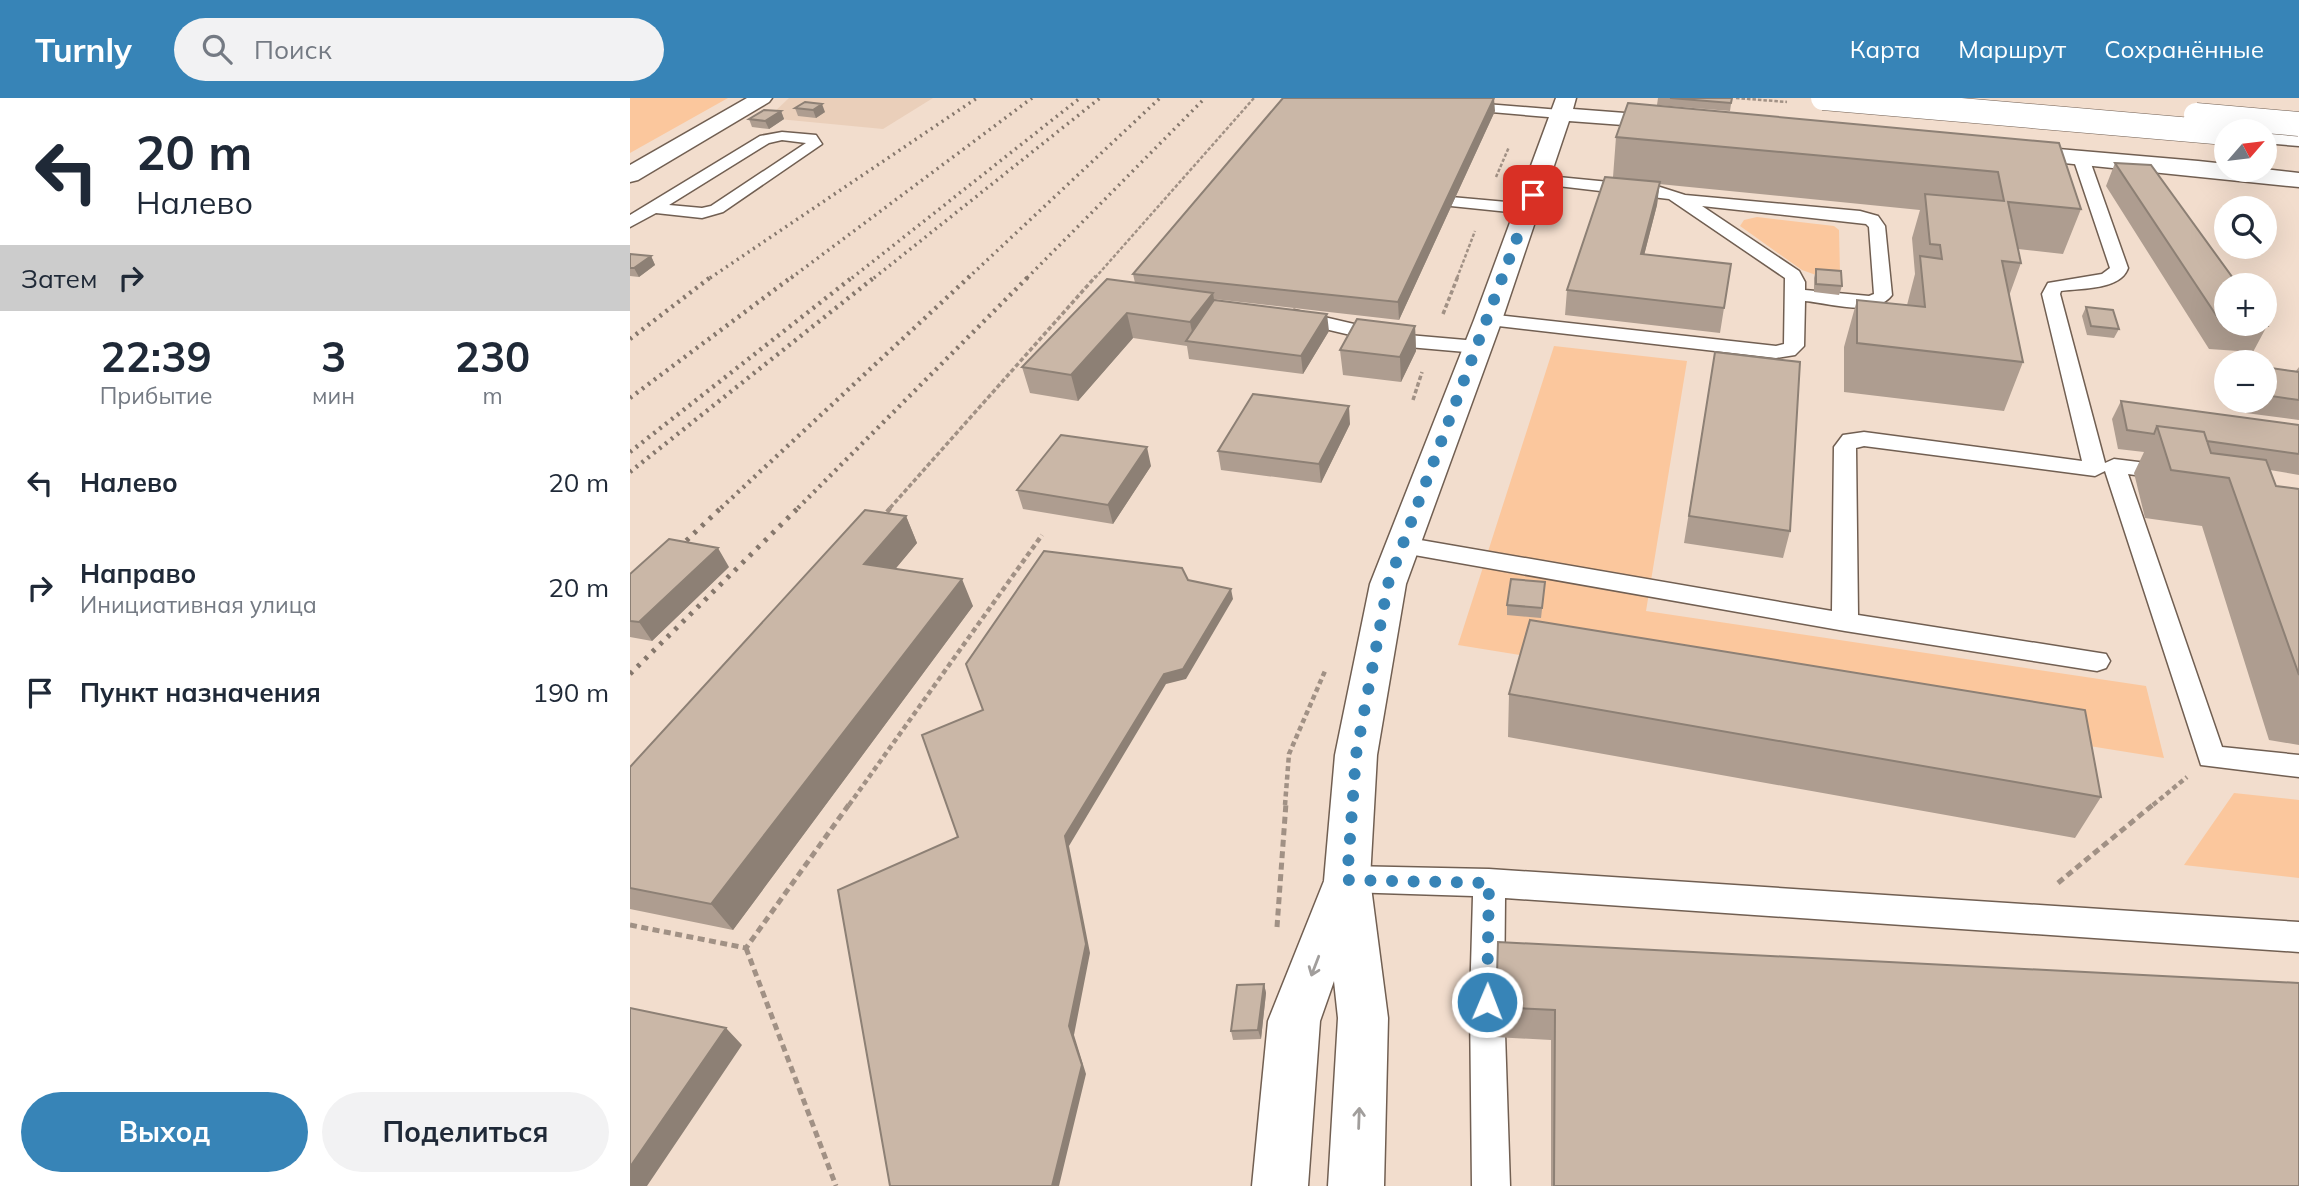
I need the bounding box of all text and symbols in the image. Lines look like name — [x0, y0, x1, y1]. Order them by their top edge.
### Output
search box — [174, 18, 664, 81]
text: Turnly — [35, 29, 132, 70]
icon: search — [198, 30, 236, 68]
text: Поиск — [254, 33, 332, 66]
text: Карта — [1850, 34, 1920, 64]
text: Маршрут — [1958, 34, 2066, 64]
text: Сохранённые — [2104, 34, 2264, 64]
north arrow — [2214, 119, 2277, 182]
map controls — [2214, 119, 2277, 413]
text: 20 m — [136, 121, 252, 182]
icon: left — [21, 126, 112, 217]
pin — [1503, 165, 1563, 225]
icon: arrive — [1514, 176, 1552, 214]
text: Налево — [136, 182, 253, 222]
button: search — [2214, 196, 2277, 259]
icon: right — [112, 259, 150, 297]
text: Затем — [21, 262, 98, 295]
button: + — [2214, 273, 2277, 336]
text: 22:39 — [100, 330, 212, 383]
text: 3 — [321, 330, 346, 383]
text: 230 — [455, 330, 530, 383]
button: − — [2214, 350, 2277, 413]
text: Прибытие — [100, 381, 212, 410]
text: мин — [312, 381, 355, 410]
text: m — [482, 381, 503, 410]
icon: left — [21, 464, 59, 502]
text: Налево — [80, 466, 178, 499]
text: 20 m — [548, 466, 609, 499]
text: Направо — [80, 557, 196, 590]
icon: right — [21, 569, 59, 607]
text: 20 m — [548, 571, 609, 604]
text: Инициативная улица — [80, 590, 317, 619]
icon: arrive — [21, 674, 59, 712]
text: Пункт назначения — [80, 676, 321, 709]
text: 190 m — [533, 676, 609, 709]
one-way arrow — [1307, 955, 1320, 977]
position arrow — [1450, 965, 1524, 1039]
button: Выход — [21, 1092, 308, 1172]
button: Поделиться — [322, 1092, 609, 1172]
one-way arrow — [1352, 1107, 1365, 1130]

